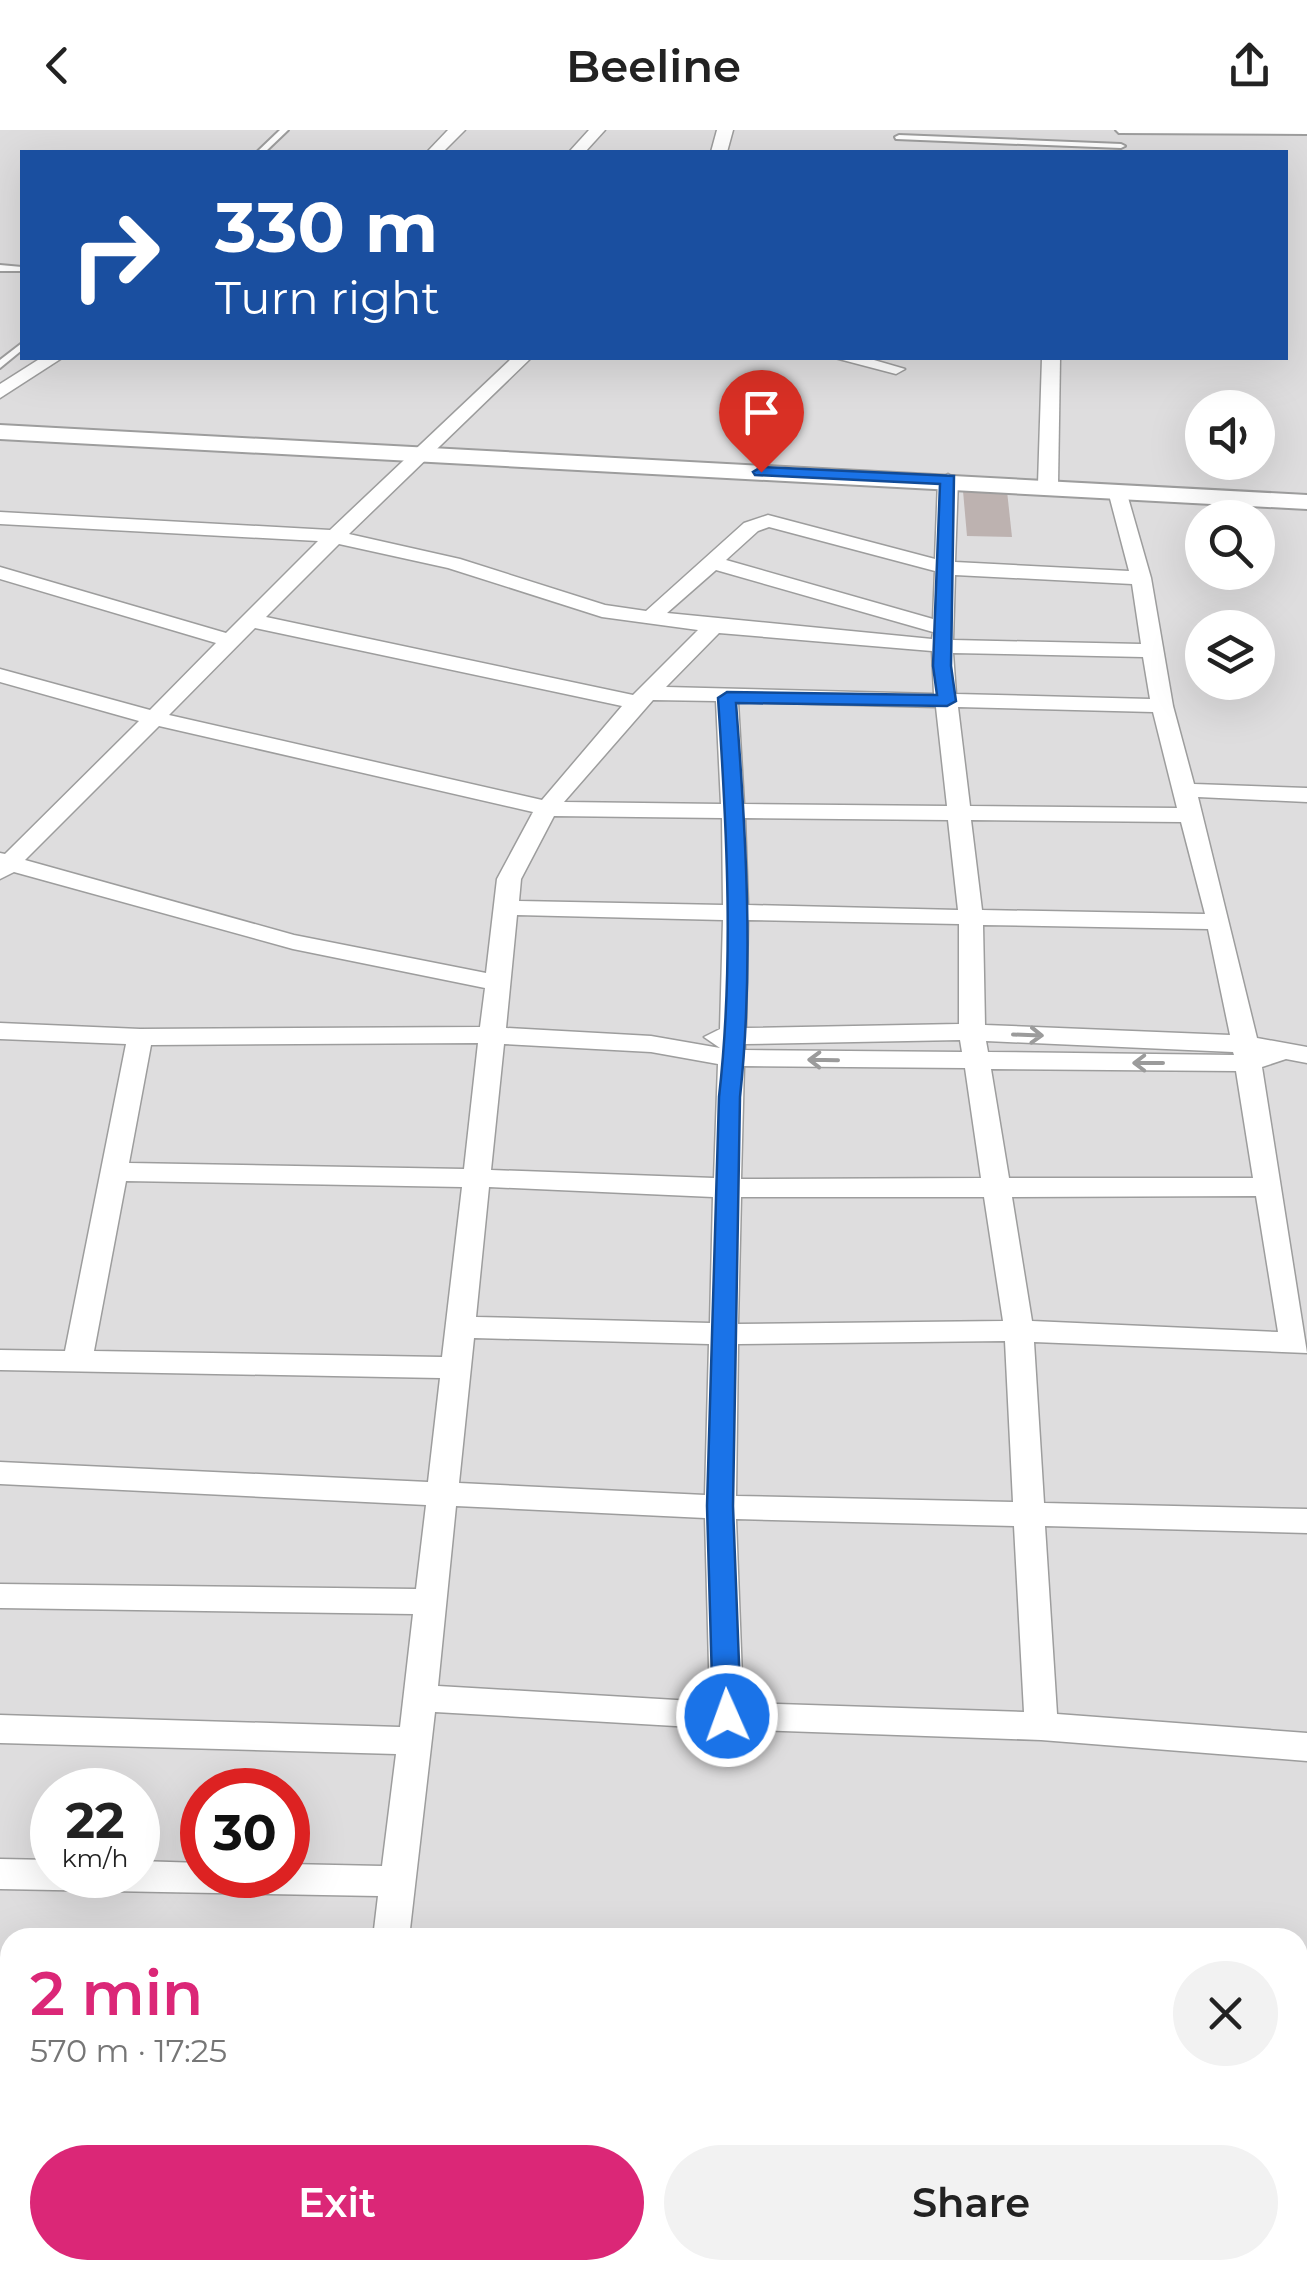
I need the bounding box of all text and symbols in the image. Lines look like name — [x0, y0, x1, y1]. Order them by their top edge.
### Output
icon: back — [30, 38, 85, 93]
text: Beeline — [566, 38, 741, 93]
icon: share — [1222, 38, 1277, 93]
text: 330 m — [215, 184, 438, 270]
icon: right — [50, 190, 180, 320]
text: Turn right — [215, 270, 440, 325]
pin — [719, 370, 804, 473]
icon: arrive — [734, 385, 789, 440]
map controls — [1185, 390, 1275, 700]
button: sound — [1185, 390, 1275, 480]
button: search — [1185, 500, 1275, 590]
button: layers — [1185, 610, 1275, 700]
one-way arrow — [1012, 1025, 1044, 1044]
one-way arrow — [807, 1050, 840, 1070]
one-way arrow — [1132, 1054, 1164, 1072]
position arrow — [675, 1664, 779, 1768]
speed limit sign: 30 — [180, 1768, 310, 1898]
text: 22 — [66, 1790, 125, 1851]
text: km/h — [62, 1843, 128, 1873]
text: 2 min — [30, 1957, 203, 2030]
button: close — [1173, 1961, 1278, 2066]
text: 570 m · 17:25 — [30, 2031, 227, 2070]
button: Exit — [30, 2145, 644, 2260]
button: Share — [664, 2145, 1278, 2260]

